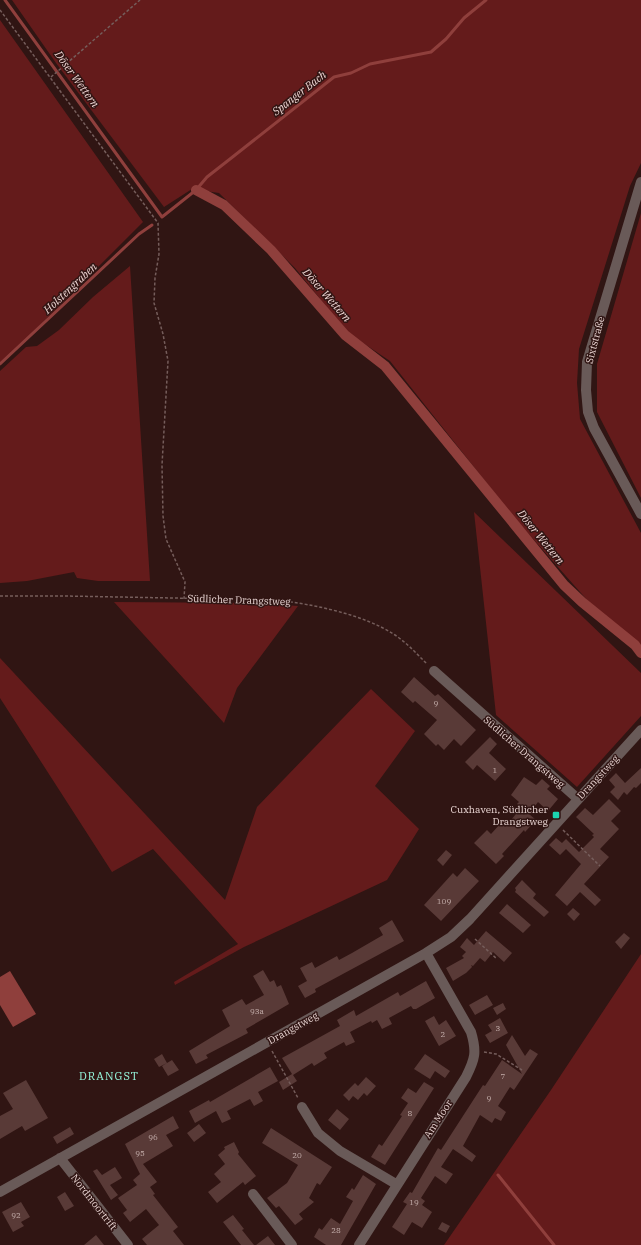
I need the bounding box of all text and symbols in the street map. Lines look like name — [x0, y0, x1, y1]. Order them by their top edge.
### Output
water label: Döser Wettern — [51, 47, 103, 111]
water label: Spanger Bach — [268, 68, 329, 119]
water label: Holstengraben — [40, 259, 100, 317]
water label: Döser Wettern — [299, 264, 355, 325]
street label: Sixtstraße — [582, 315, 608, 365]
water label: Döser Wettern — [514, 506, 568, 568]
street label: Südlicher Drangstweg — [187, 592, 291, 608]
house number: 9 — [434, 698, 439, 708]
street label: Südlicher Drangstweg — [481, 713, 568, 791]
street label: Drangstweg — [574, 752, 622, 802]
house number: 1 — [493, 765, 498, 775]
place label: Cuxhaven, Südlicher Drangstweg — [451, 803, 549, 828]
marker: Cuxhaven, Südlicher Drangstweg — [551, 810, 561, 820]
house number: 109 — [437, 896, 451, 906]
house number: 93a — [250, 1006, 265, 1016]
street label: Drangstweg — [266, 1009, 321, 1047]
house number: 3 — [496, 1023, 501, 1033]
house number: 2 — [441, 1029, 446, 1039]
district label: DRANGST — [79, 1069, 139, 1083]
house number: 7 — [501, 1071, 506, 1081]
house number: 9 — [487, 1093, 492, 1103]
street label: Am Moor — [421, 1097, 456, 1141]
house number: 8 — [408, 1108, 413, 1118]
house number: 96 — [148, 1132, 158, 1142]
house number: 95 — [135, 1148, 145, 1158]
house number: 20 — [292, 1150, 302, 1160]
street label: Nordmoortrift — [68, 1171, 120, 1233]
house number: 19 — [409, 1197, 419, 1207]
house number: 92 — [11, 1210, 21, 1220]
house number: 28 — [331, 1225, 341, 1235]

